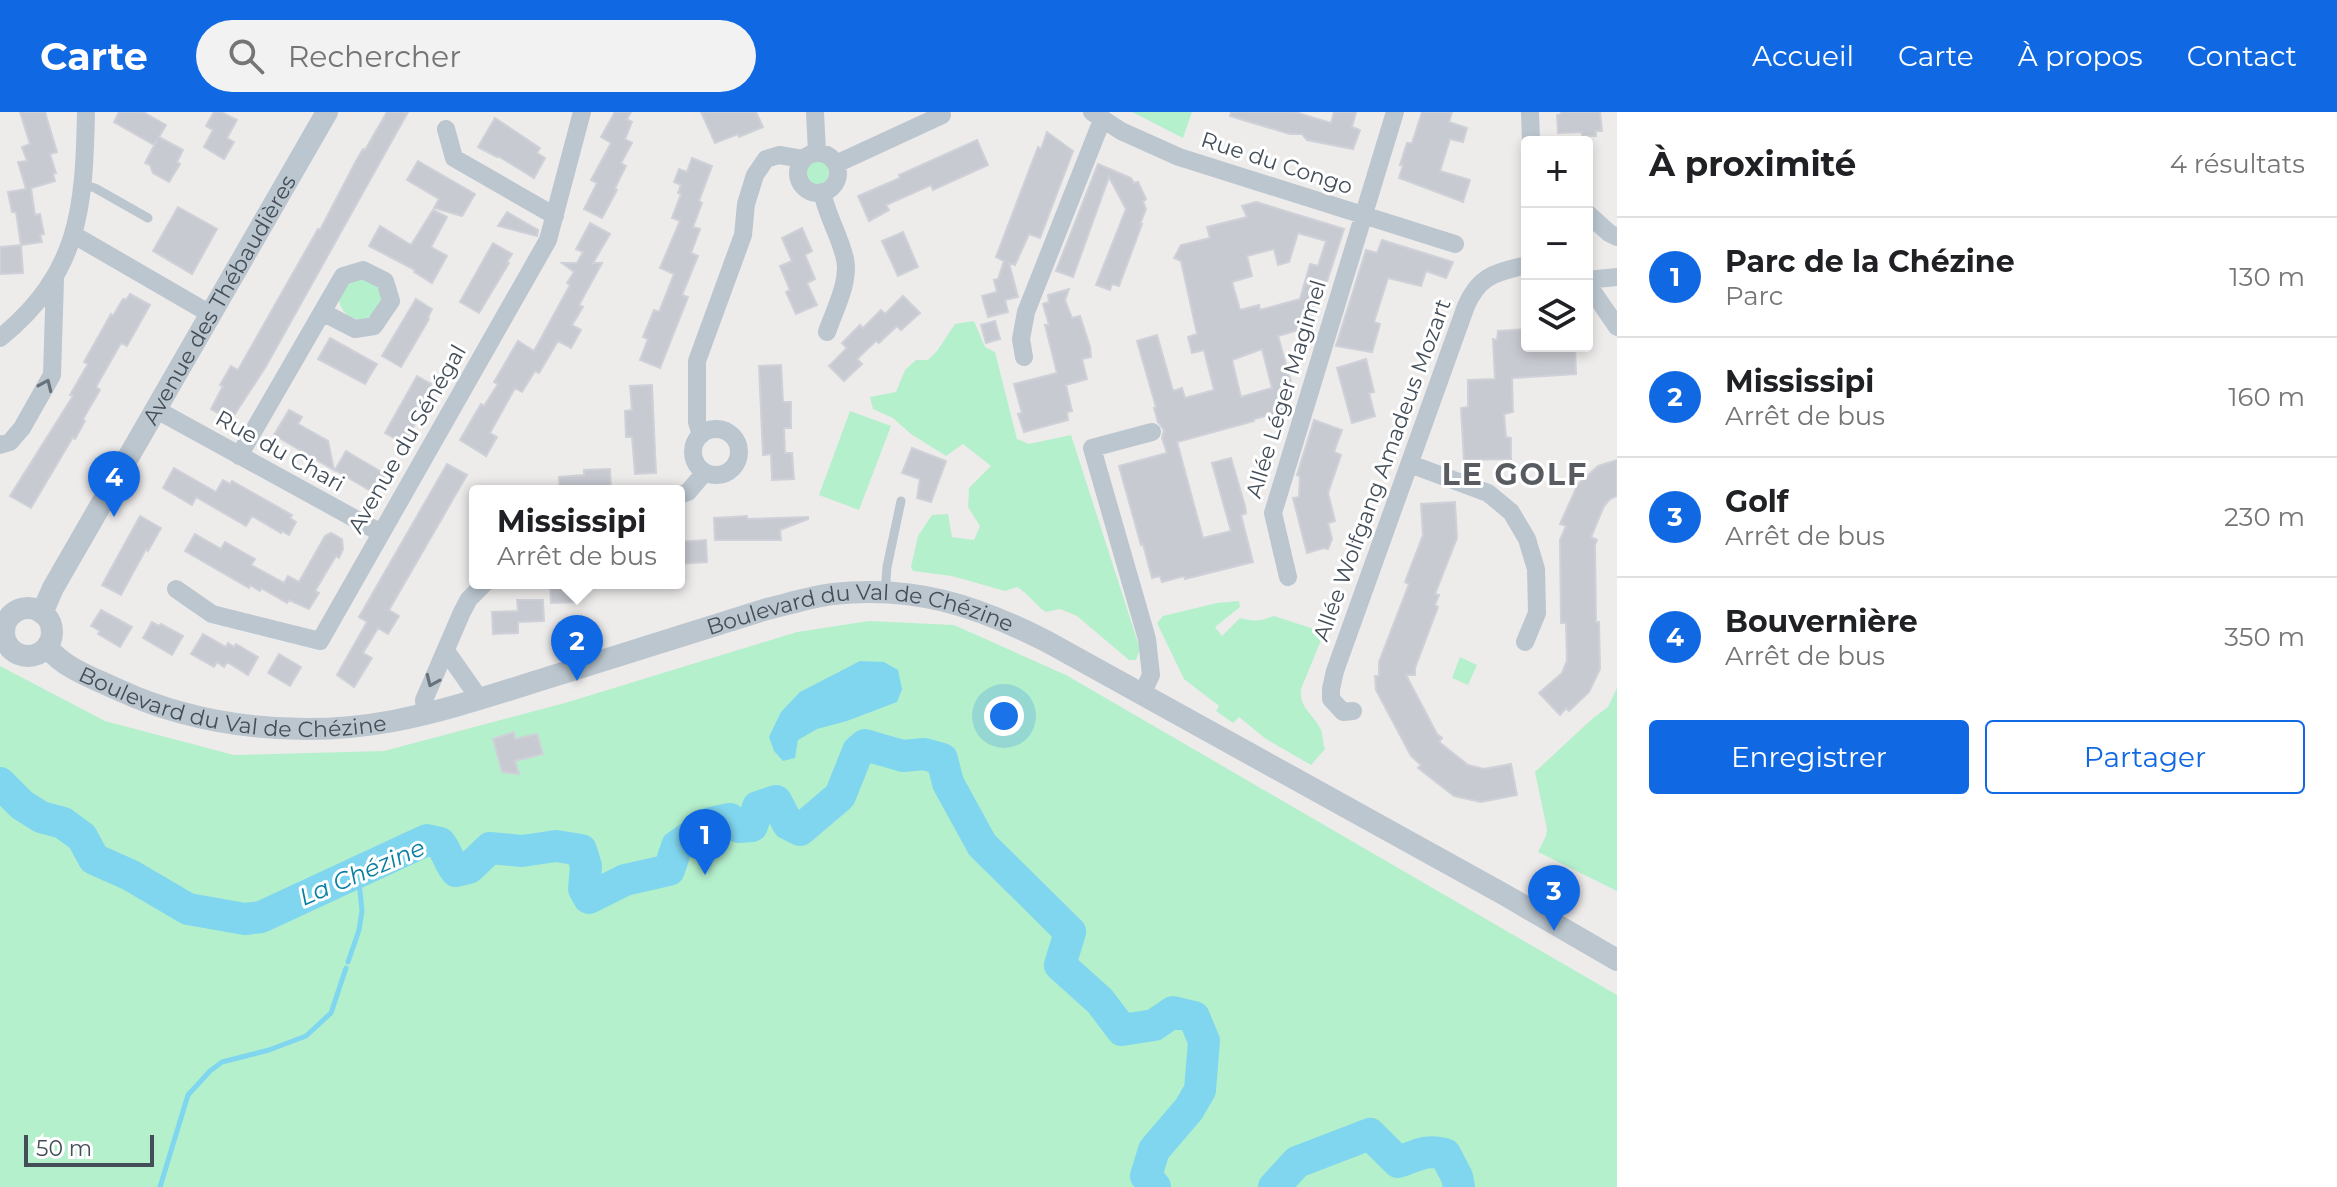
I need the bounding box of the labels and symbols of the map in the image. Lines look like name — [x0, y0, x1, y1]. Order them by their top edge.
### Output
street label: Rue du Congo — [1198, 126, 1356, 200]
street label: Avenue des Thébaudières — [136, 170, 302, 429]
street label: Allée Léger Magimel — [1240, 277, 1332, 501]
street label: Allée Wolfgang Amadeus Mozart — [1307, 295, 1457, 645]
street label: Avenue du Sénégal — [342, 340, 472, 538]
one-way arrow — [36, 379, 52, 394]
street label: Rue du Chari — [211, 404, 349, 498]
pin: 4 — [88, 451, 140, 517]
district label: LE GOLF — [1442, 456, 1588, 493]
text: Boulevard du Val de Chézine — [703, 578, 1018, 641]
pin: 2 — [551, 615, 603, 681]
street label: Boulevard du Val de Chézine — [701, 617, 1017, 643]
street label: Boulevard du Val de Chézine — [75, 660, 388, 743]
one-way arrow — [426, 673, 442, 688]
your location — [984, 696, 1024, 736]
pin: 1 — [679, 809, 731, 875]
water label: La Chézine — [295, 833, 429, 911]
pin: 3 — [1528, 865, 1580, 931]
scale bar — [24, 1131, 154, 1167]

